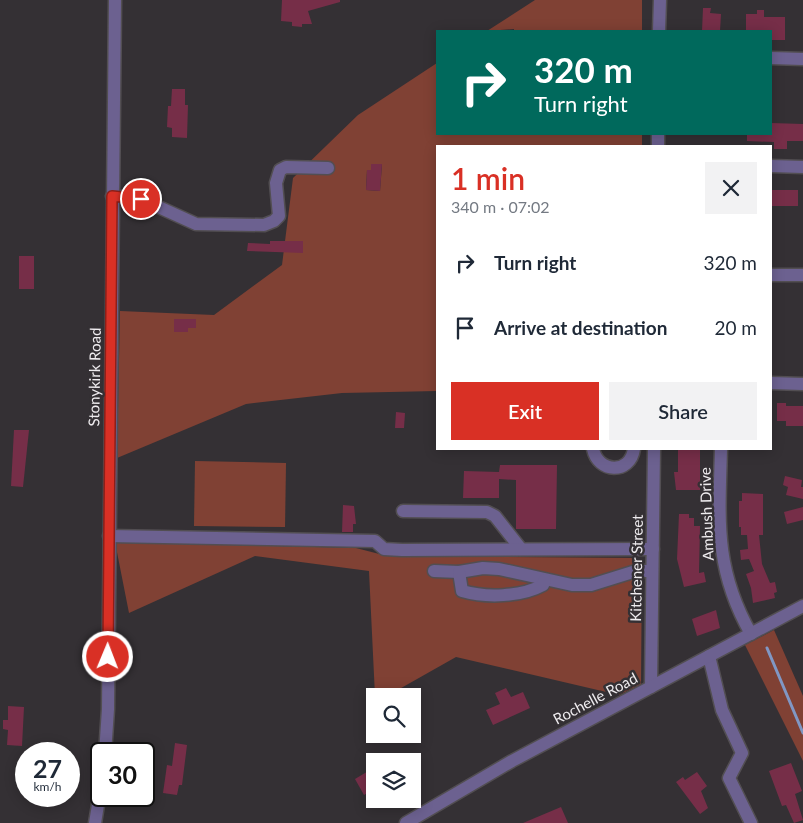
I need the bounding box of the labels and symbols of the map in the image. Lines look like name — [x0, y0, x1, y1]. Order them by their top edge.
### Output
pin — [120, 178, 162, 220]
street label: Stonykirk Road — [84, 327, 104, 427]
street label: Ambush Drive — [695, 467, 717, 561]
street label: Kitchener Street — [626, 514, 646, 622]
position arrow — [81, 630, 133, 682]
street label: Rochelle Road — [550, 668, 640, 728]
speed limit sign: 30 — [90, 742, 155, 807]

